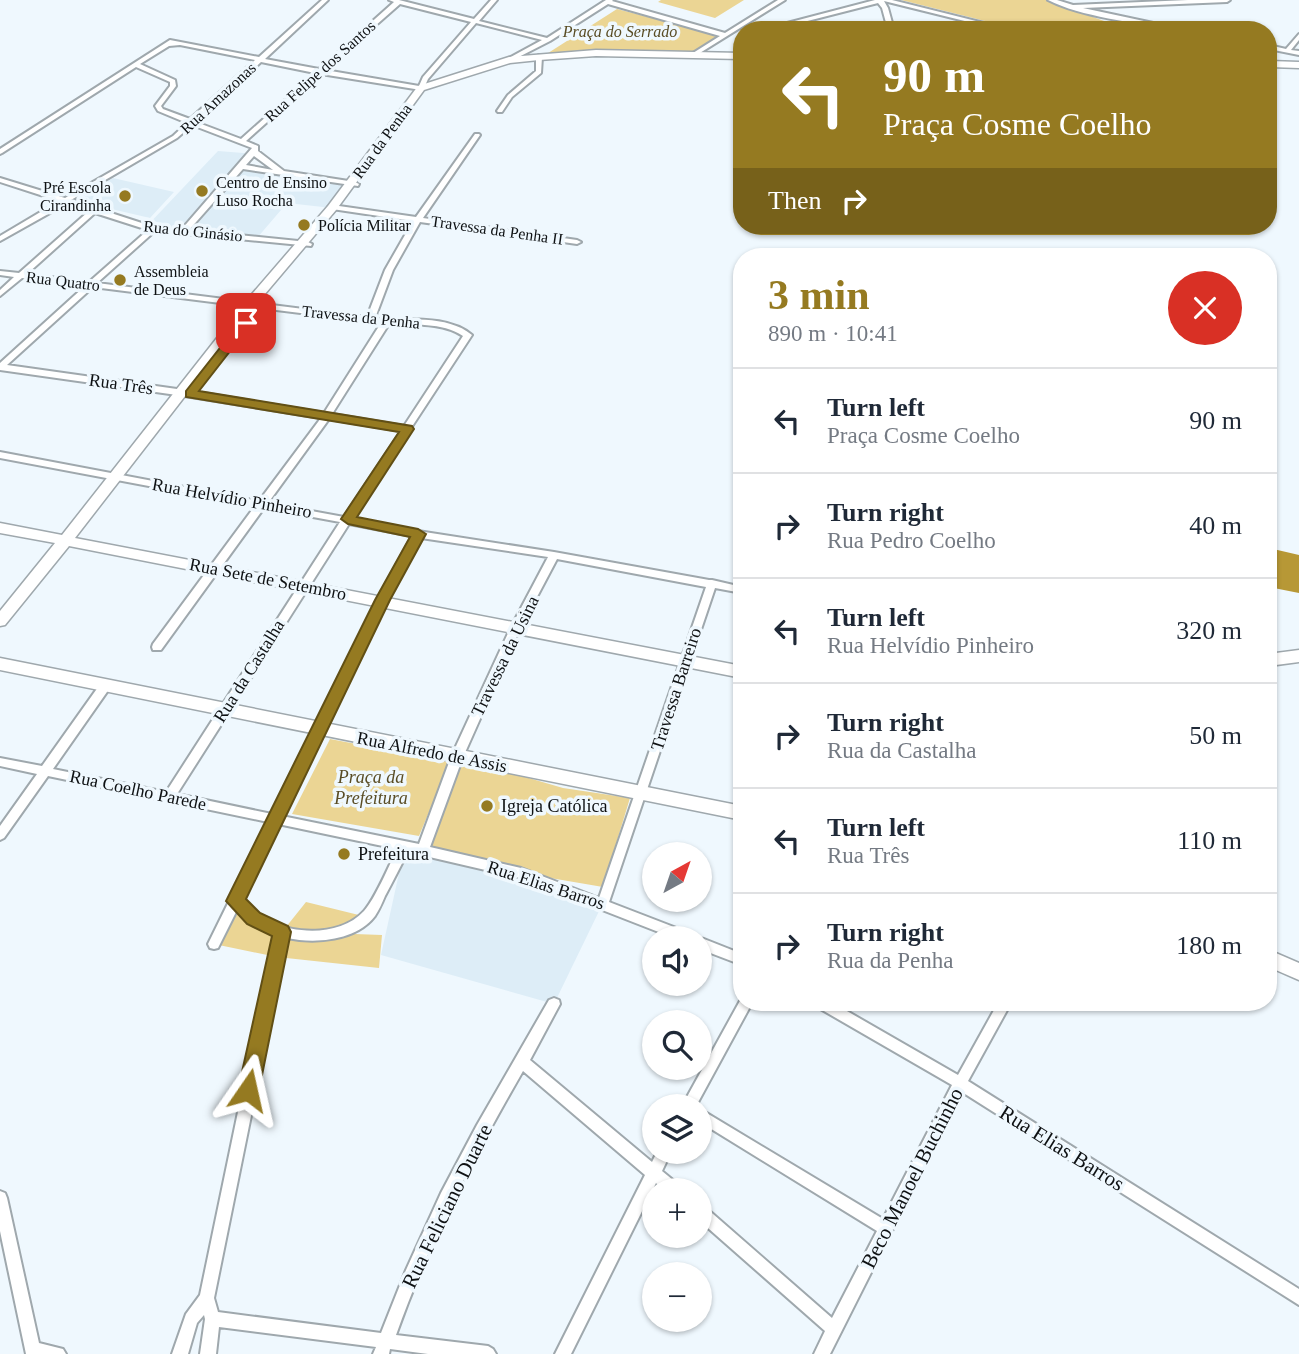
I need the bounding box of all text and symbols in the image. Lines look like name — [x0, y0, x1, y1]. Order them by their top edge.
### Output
street label: Rua Felipe dos Santos — [261, 17, 379, 126]
park label: Praça do Serrado — [562, 23, 677, 41]
text: 90 m — [883, 48, 985, 103]
icon: left — [768, 49, 859, 140]
street label: Rua Amazonas — [177, 59, 259, 137]
street label: Rua da Penha — [349, 100, 415, 182]
text: Praça Cosme Coelho — [883, 106, 1151, 142]
place label: Centro de Ensino Luso Rocha — [216, 174, 327, 209]
place label: Pré Escola Cirandinha — [40, 179, 111, 214]
icon: right — [835, 182, 873, 220]
marker: Centro de Ensino Luso Rocha — [194, 183, 210, 199]
text: Then — [768, 186, 821, 215]
marker: Pré Escola Cirandinha — [117, 188, 133, 204]
street label: Travessa da Penha II — [430, 212, 564, 248]
street label: Rua do Ginásio — [143, 217, 243, 245]
marker: Polícia Militar — [296, 217, 312, 233]
place label: Polícia Militar — [318, 217, 412, 234]
place label: Assembleia de Deus — [134, 263, 209, 298]
street label: Rua Quatro — [25, 268, 101, 294]
button: close — [1168, 271, 1242, 345]
marker: Assembleia de Deus — [112, 272, 128, 288]
text: 3 min — [768, 272, 870, 318]
pin — [216, 293, 276, 353]
street label: Travessa da Penha — [301, 302, 421, 332]
icon: arrive — [227, 304, 265, 342]
text: 890 m · 10:41 — [768, 321, 898, 346]
street label: Rua Três — [88, 370, 154, 398]
text: Turn left — [827, 393, 925, 422]
icon: left — [768, 402, 806, 440]
text: 90 m — [1189, 406, 1242, 435]
text: Praça Cosme Coelho — [827, 423, 1020, 448]
street label: Rua Helvídio Pinheiro — [151, 474, 313, 522]
text: Turn right — [827, 498, 944, 527]
icon: right — [768, 507, 806, 545]
text: 40 m — [1189, 511, 1242, 540]
text: Rua Pedro Coelho — [827, 528, 996, 553]
street label: Rua Sete de Setembro — [188, 554, 348, 604]
street label: Travessa da Usina — [467, 593, 543, 719]
text: Turn left — [827, 603, 925, 632]
icon: left — [768, 612, 806, 650]
street label: Rua da Castalha — [210, 616, 288, 726]
text: 320 m — [1176, 616, 1242, 645]
street label: Travessa Barreiro — [647, 625, 705, 753]
text: Rua Helvídio Pinheiro — [827, 633, 1034, 658]
text: Turn right — [827, 708, 944, 737]
icon: right — [768, 717, 806, 755]
text: 50 m — [1189, 721, 1242, 750]
street label: Rua Alfredo de Assis — [355, 728, 509, 776]
text: Rua da Castalha — [827, 738, 976, 763]
street label: Rua Coelho Parede — [68, 766, 208, 814]
park label: Praça da Prefeitura — [333, 767, 408, 808]
place label: Igreja Católica — [501, 796, 607, 816]
marker: Igreja Católica — [479, 798, 495, 814]
text: Turn left — [827, 813, 925, 842]
icon: left — [768, 822, 806, 860]
text: 110 m — [1177, 826, 1242, 855]
north arrow — [642, 842, 712, 912]
map controls — [642, 842, 712, 1332]
text: Rua Três — [827, 843, 909, 868]
place label: Prefeitura — [358, 844, 429, 864]
marker: Prefeitura — [336, 846, 352, 862]
street label: Rua Elias Barros — [485, 857, 607, 913]
text: Turn right — [827, 918, 944, 947]
button: sound — [642, 926, 712, 996]
icon: right — [768, 927, 806, 965]
text: 180 m — [1176, 931, 1242, 960]
text: Rua da Penha — [827, 948, 953, 973]
button: search — [642, 1010, 712, 1080]
position arrow — [211, 1053, 285, 1127]
street label: Beco Manoel Buchinho — [856, 1084, 968, 1272]
button: layers — [642, 1094, 712, 1164]
street label: Rua Elias Barros — [995, 1100, 1129, 1196]
street label: Rua Feliciano Duarte — [397, 1120, 497, 1292]
button: + — [642, 1178, 712, 1248]
button: − — [642, 1262, 712, 1332]

